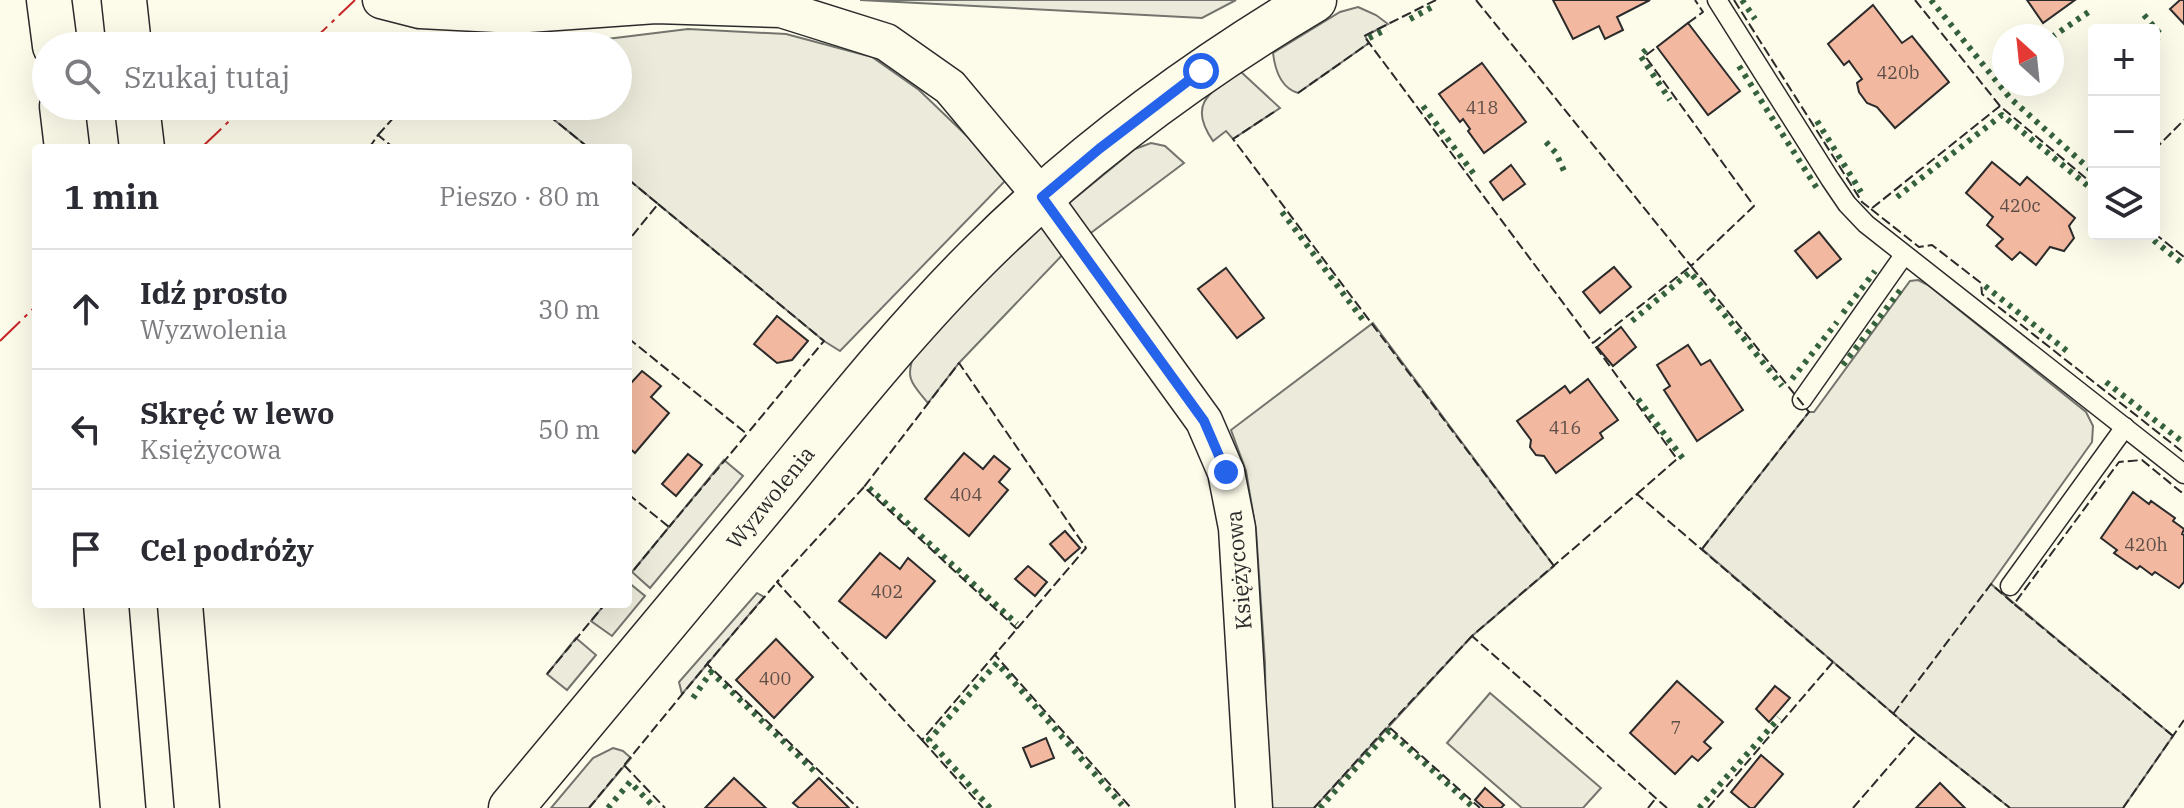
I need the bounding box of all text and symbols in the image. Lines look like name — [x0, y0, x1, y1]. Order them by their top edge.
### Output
north arrow — [1992, 24, 2064, 96]
map controls — [2088, 24, 2160, 240]
button: + — [2088, 24, 2160, 96]
search box — [32, 32, 632, 120]
route start — [1183, 53, 1219, 89]
icon: search — [60, 54, 104, 98]
text: Szukaj tutaj — [124, 57, 290, 96]
house number: 420b — [1876, 61, 1920, 84]
house number: 418 — [1466, 96, 1498, 119]
button: − — [2088, 96, 2160, 168]
button: layers — [2088, 168, 2160, 240]
text: 1 min — [64, 174, 159, 218]
text: Pieszo · 80 m — [439, 179, 600, 213]
house number: 420c — [1999, 194, 2041, 217]
text: Idź prosto — [140, 273, 288, 312]
icon: ahead — [64, 287, 108, 331]
text: 30 m — [538, 292, 600, 326]
text: Wyzwolenia — [140, 312, 288, 346]
text: Skręć w lewo — [140, 393, 334, 432]
icon: left — [64, 407, 108, 451]
text: 50 m — [538, 412, 600, 446]
house number: 416 — [1549, 416, 1581, 439]
text: Księżycowa — [140, 432, 282, 466]
street label: Wyzwolenia — [719, 439, 821, 555]
route end — [1208, 454, 1244, 490]
house number: 404 — [950, 483, 982, 506]
street label: Księżycowa — [1218, 509, 1258, 631]
icon: arrive — [64, 527, 108, 571]
text: Cel podróży — [140, 530, 314, 569]
house number: 420h — [2124, 533, 2168, 556]
house number: 402 — [871, 580, 903, 603]
house number: 400 — [759, 667, 791, 690]
house number: 7 — [1671, 716, 1681, 739]

